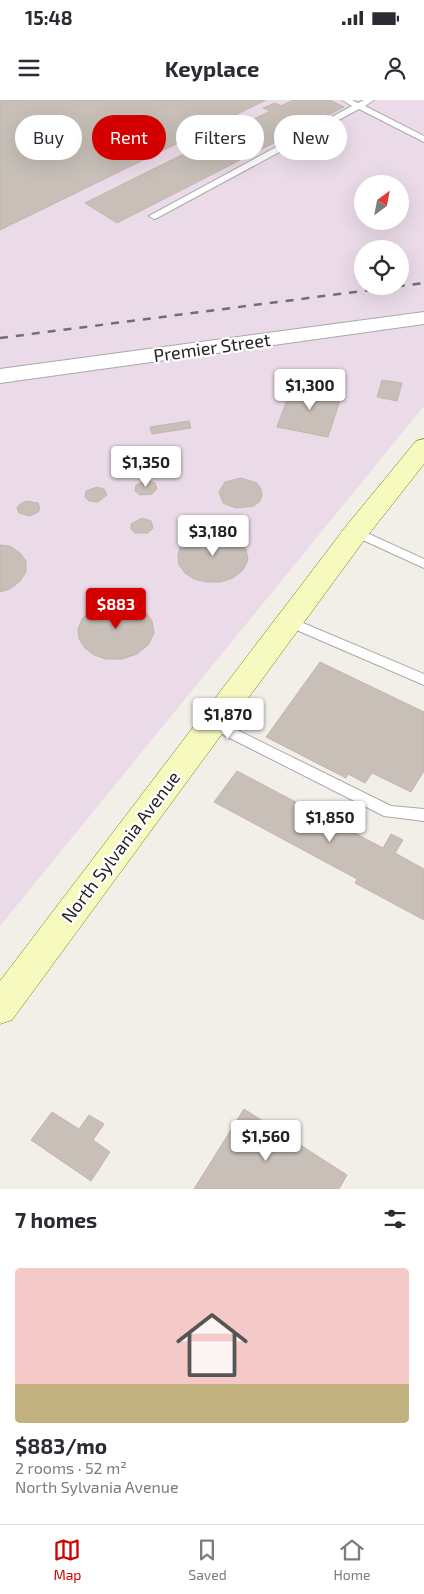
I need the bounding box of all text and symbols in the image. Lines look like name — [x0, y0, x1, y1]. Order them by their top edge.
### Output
text: 15:48 — [25, 6, 73, 29]
icon: menu — [15, 54, 43, 82]
icon: person — [381, 54, 409, 82]
text: Keyplace — [165, 55, 259, 81]
chip: Buy — [15, 115, 82, 160]
chip: Rent — [92, 115, 166, 160]
chip: Filters — [176, 115, 264, 160]
chip: New — [274, 115, 347, 160]
north arrow — [354, 175, 409, 230]
map controls — [354, 175, 409, 295]
button: locate — [354, 240, 409, 295]
street label: Premier Street — [152, 328, 272, 366]
pin: $1,300 — [269, 368, 351, 411]
text: $1,300 — [285, 375, 335, 394]
pin: $1,350 — [105, 446, 187, 488]
text: $1,350 — [122, 452, 170, 471]
pin: $3,180 — [172, 514, 254, 557]
text: $3,180 — [189, 521, 237, 540]
pin: $883 — [86, 588, 146, 630]
text: $883 — [97, 594, 135, 613]
pin: $1,870 — [187, 698, 269, 740]
text: $1,870 — [204, 704, 252, 723]
street label: North Sylvania Avenue — [56, 766, 184, 926]
pin: $1,850 — [289, 800, 371, 843]
text: $1,850 — [306, 807, 354, 826]
pin: $1,560 — [225, 1120, 307, 1162]
text: $1,560 — [242, 1126, 290, 1145]
icon: filters — [381, 1205, 409, 1233]
text: 7 homes — [15, 1207, 97, 1232]
icon: home — [167, 1300, 257, 1390]
text: $883/mo — [15, 1433, 107, 1458]
text: 2 rooms · 52 m² — [15, 1458, 127, 1477]
text: North Sylvania Avenue — [15, 1477, 179, 1496]
tab: Map — [53, 1536, 81, 1583]
tab: Saved — [188, 1536, 227, 1583]
tab: Home — [334, 1536, 371, 1583]

